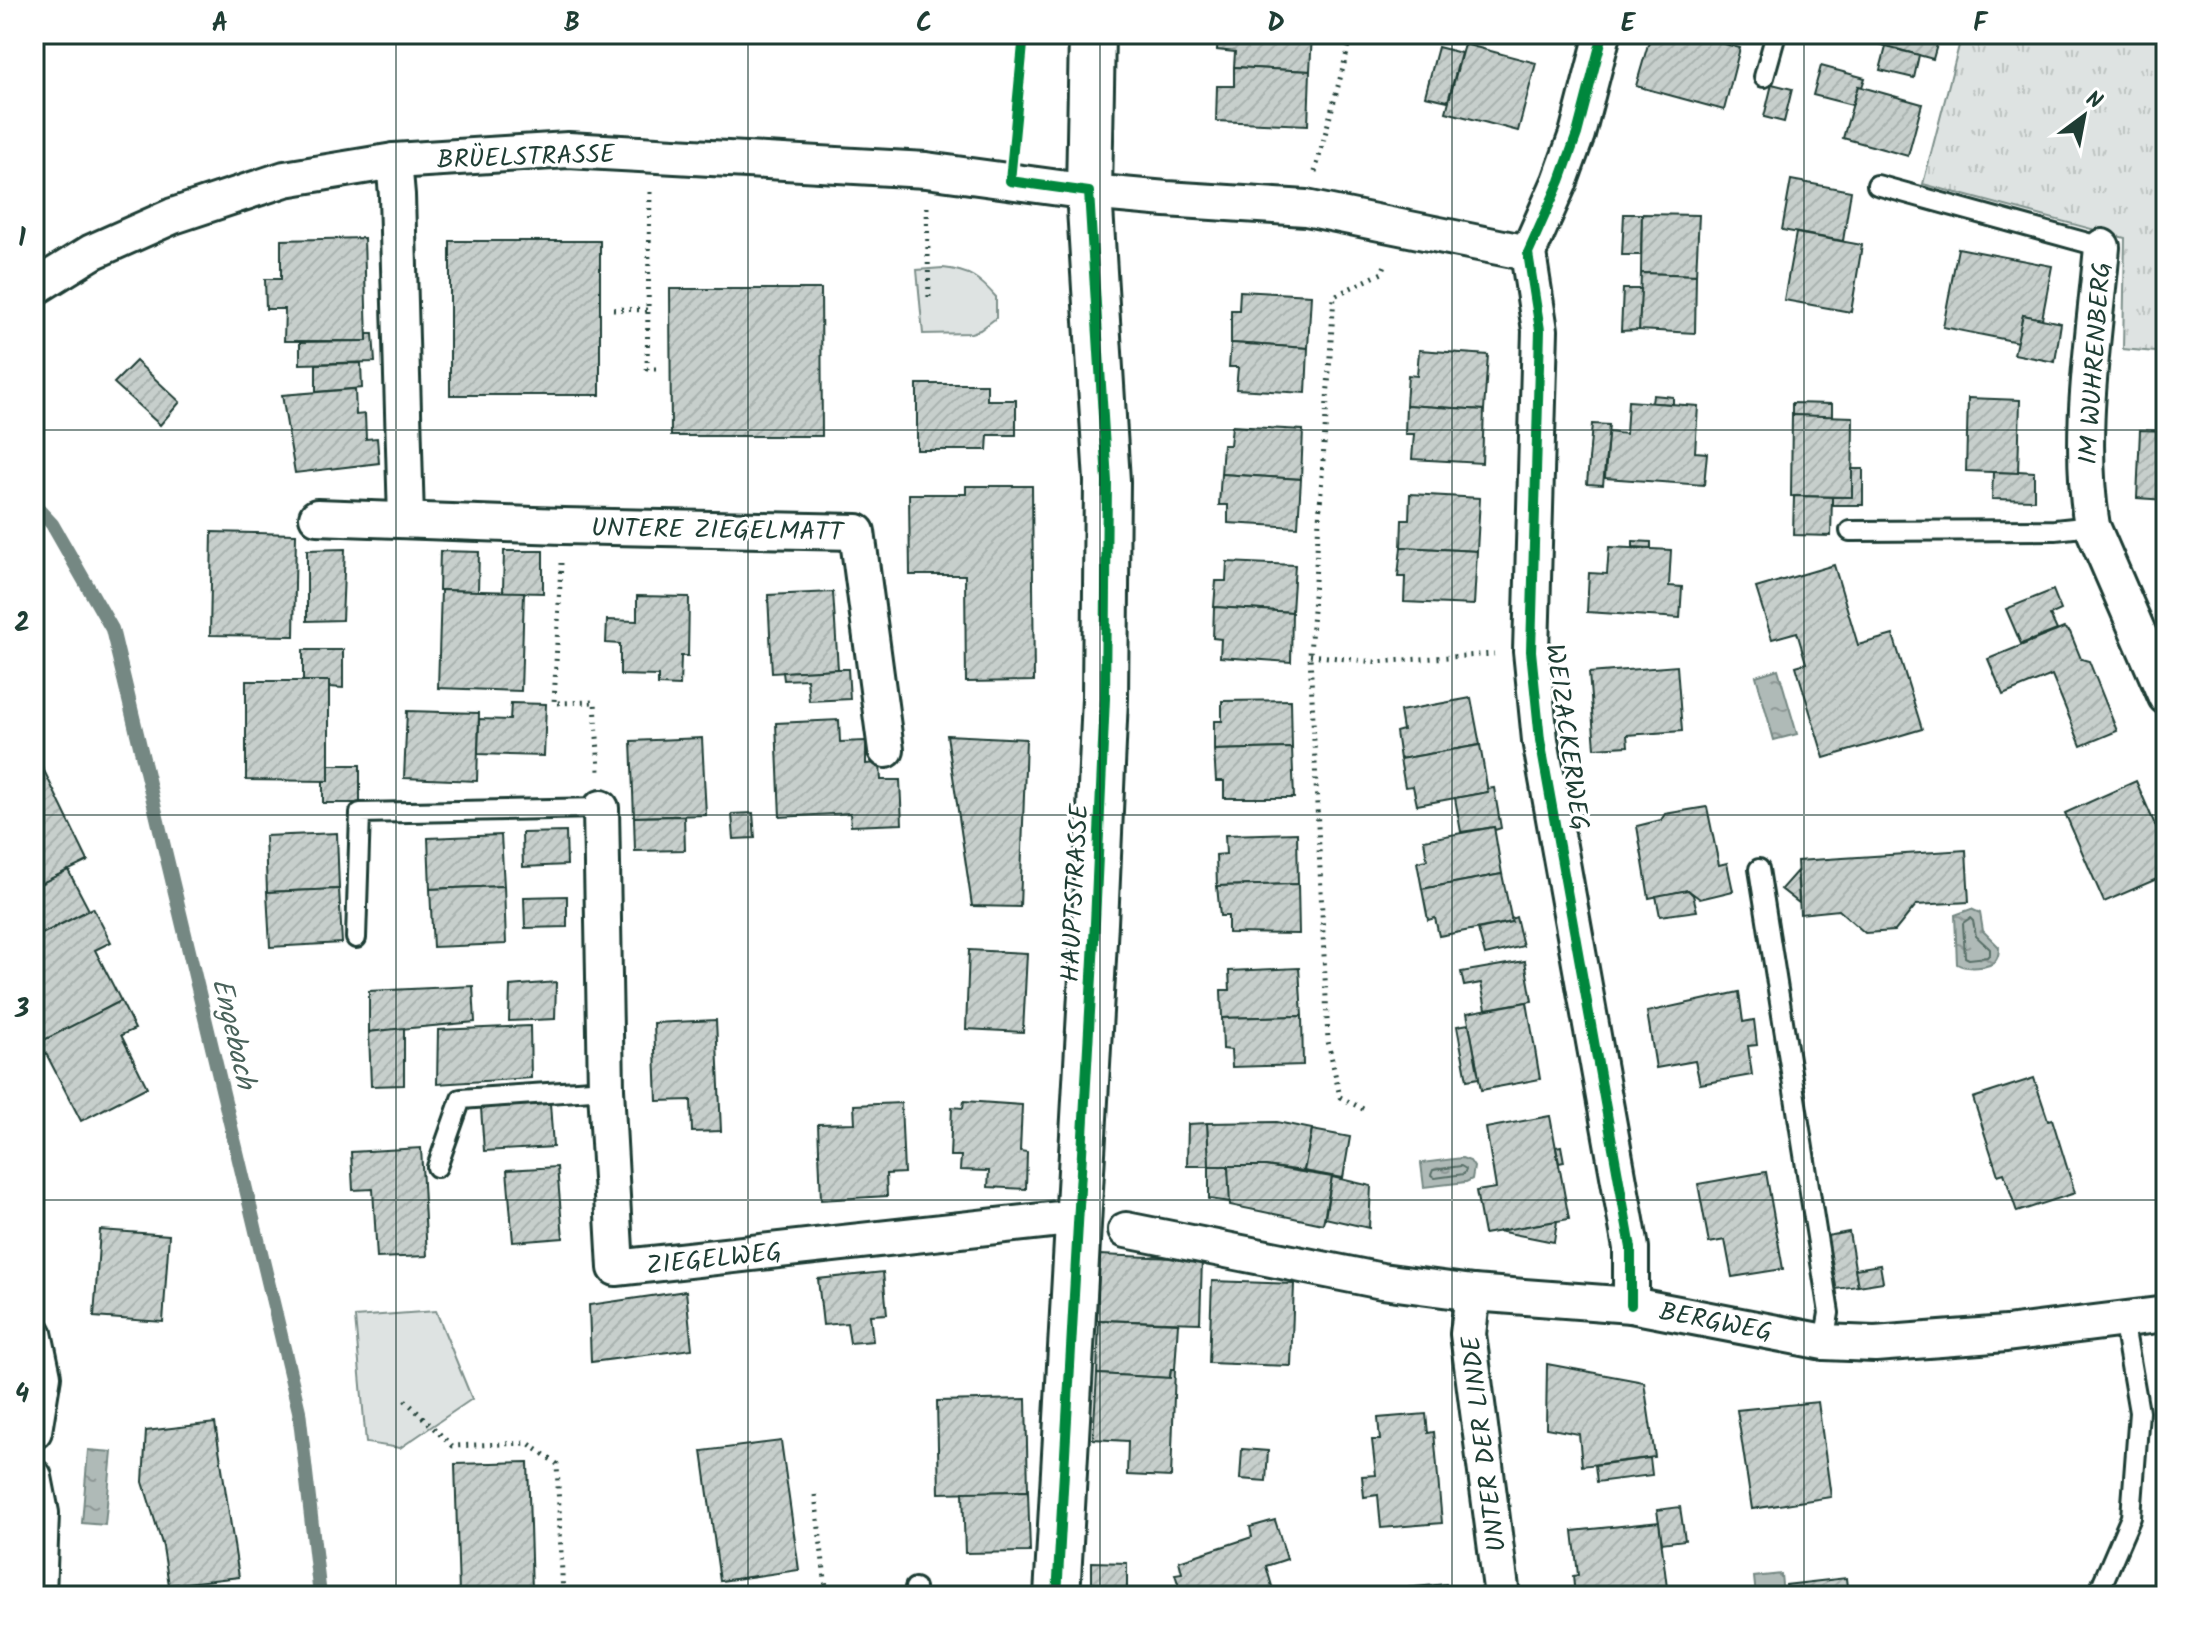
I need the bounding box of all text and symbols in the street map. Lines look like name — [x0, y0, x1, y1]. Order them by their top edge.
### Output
text: A — [212, 3, 228, 45]
text: B — [564, 3, 580, 45]
text: C — [916, 3, 932, 45]
text: D — [1267, 3, 1285, 45]
text: E — [1621, 3, 1637, 45]
text: F — [1973, 3, 1989, 45]
north arrow — [2044, 76, 2124, 156]
text: N — [2078, 83, 2109, 120]
street label: BRÜELSTRASSE — [436, 134, 617, 182]
text: 1 — [18, 218, 26, 260]
street label: IM WUHRENBERG — [2068, 260, 2124, 466]
street label: UNTERE ZIEGELMATT — [591, 508, 845, 554]
text: 2 — [14, 603, 30, 645]
street label: WEIZACKERWEG — [1532, 641, 1600, 833]
street label: HAUPTSTRASSE — [1050, 802, 1102, 983]
water label: Engebach — [198, 974, 268, 1095]
text: 3 — [14, 989, 29, 1031]
street label: ZIEGELWEG — [644, 1232, 784, 1288]
street label: BERGWEG — [1656, 1291, 1776, 1354]
street label: UNTER DER LINDE — [1451, 1333, 1519, 1554]
text: 4 — [15, 1374, 29, 1416]

